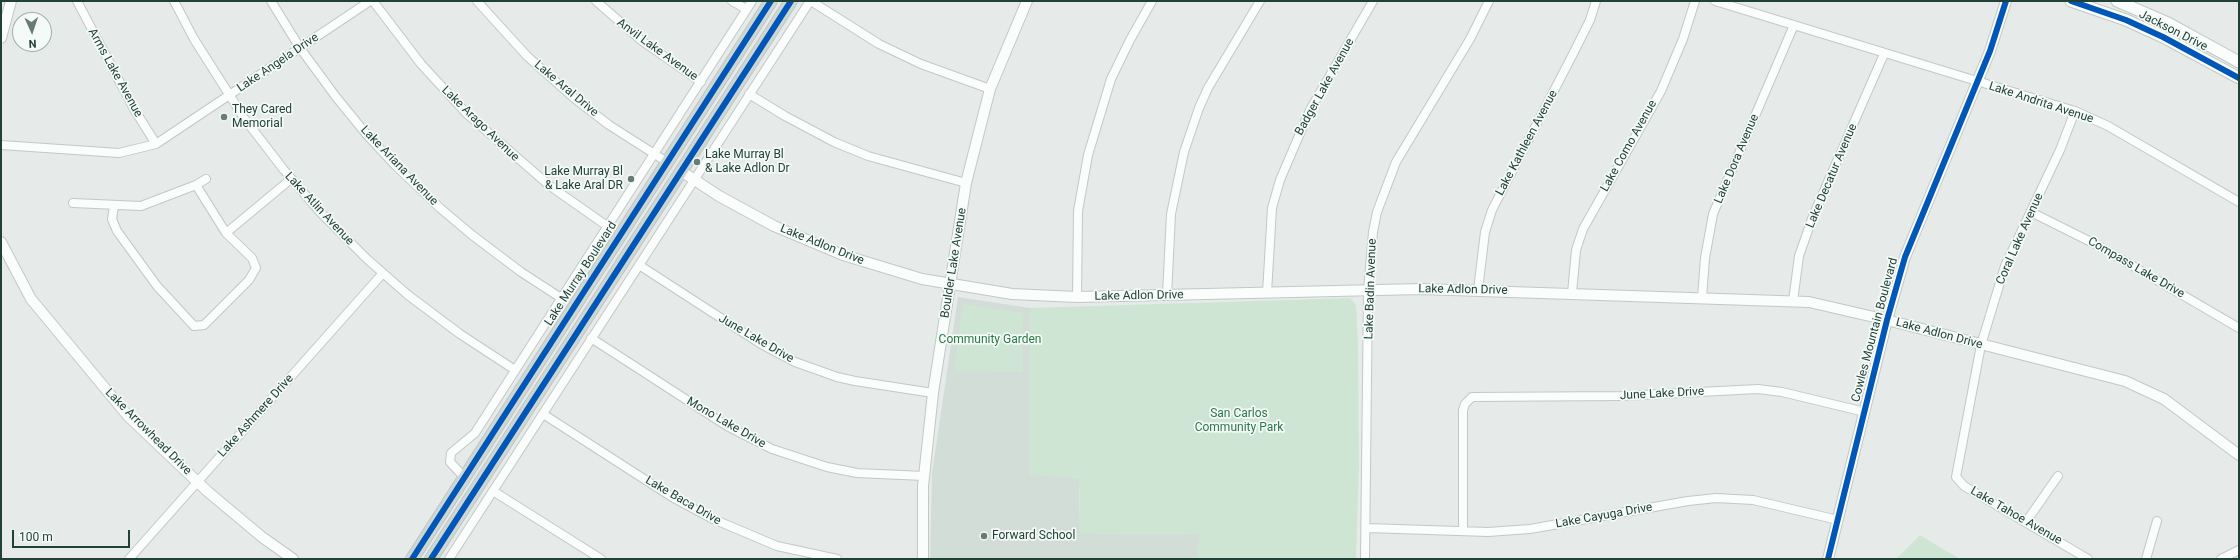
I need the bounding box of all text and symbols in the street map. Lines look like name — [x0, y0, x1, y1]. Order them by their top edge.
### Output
street label: Jackson Drive — [2136, 8, 2210, 54]
north arrow — [12, 12, 52, 52]
street label: Anvil Lake Avenue — [614, 16, 700, 84]
street label: Arms Lake Avenue — [85, 26, 145, 120]
street label: Lake Angela Drive — [234, 30, 322, 96]
street label: Badger Lake Avenue — [1292, 36, 1358, 138]
text: N — [28, 37, 37, 50]
street label: Lake Aral Drive — [531, 58, 601, 120]
street label: Lake Andrita Avenue — [1987, 79, 2095, 127]
street label: Lake Arago Avenue — [438, 83, 522, 165]
street label: Lake Kathleen Avenue — [1493, 88, 1561, 198]
street label: Lake Como Avenue — [1598, 98, 1660, 194]
place label: They Cared Memorial — [232, 103, 292, 131]
marker: They Cared Memorial — [219, 112, 229, 122]
street label: Lake Dora Avenue — [1712, 112, 1762, 206]
street label: Lake Decatur Avenue — [1803, 122, 1861, 230]
street label: Lake Ariana Avenue — [357, 123, 441, 209]
place label: Lake Murray Bl & Lake Adlon Dr — [705, 148, 790, 176]
marker: Lake Murray Bl & Lake Adlon Dr — [692, 157, 702, 167]
place label: Lake Murray Bl & Lake Aral DR — [544, 165, 623, 193]
street label: Lake Atlin Avenue — [281, 169, 357, 249]
marker: Lake Murray Bl & Lake Aral DR — [626, 174, 636, 184]
street label: Coral Lake Avenue — [1993, 191, 2047, 287]
street label: Boulder Lake Avenue — [938, 207, 970, 319]
street label: Lake Murray Boulevard — [542, 219, 620, 329]
street label: Lake Adlon Drive — [778, 222, 866, 268]
street label: Compass Lake Drive — [2085, 234, 2187, 302]
street label: Lake Badin Avenue — [1362, 238, 1380, 340]
street label: Cowles Mountain Boulevard — [1849, 256, 1901, 404]
street label: Lake Adlon Drive — [1418, 282, 1508, 298]
street label: Lake Adlon Drive — [1094, 288, 1184, 304]
street label: June Lake Drive — [716, 312, 796, 366]
street label: Lake Adlon Drive — [1894, 316, 1984, 352]
park label: Community Garden — [939, 333, 1041, 347]
street label: Lake Ashmere Drive — [215, 372, 297, 460]
street label: June Lake Drive — [1619, 385, 1705, 403]
street label: Lake Arrowhead Drive — [102, 386, 194, 478]
street label: Mono Lake Drive — [684, 395, 768, 451]
park label: San Carlos Community Park — [1195, 407, 1283, 435]
street label: Lake Baca Drive — [643, 474, 723, 528]
street label: Lake Tahoe Avenue — [1968, 484, 2064, 548]
street label: Lake Cayuga Drive — [1554, 500, 1654, 532]
scale bar — [14, 522, 132, 548]
place label: Forward School — [992, 529, 1075, 543]
text: 100 m — [19, 530, 53, 544]
marker: Forward School — [979, 531, 989, 541]

